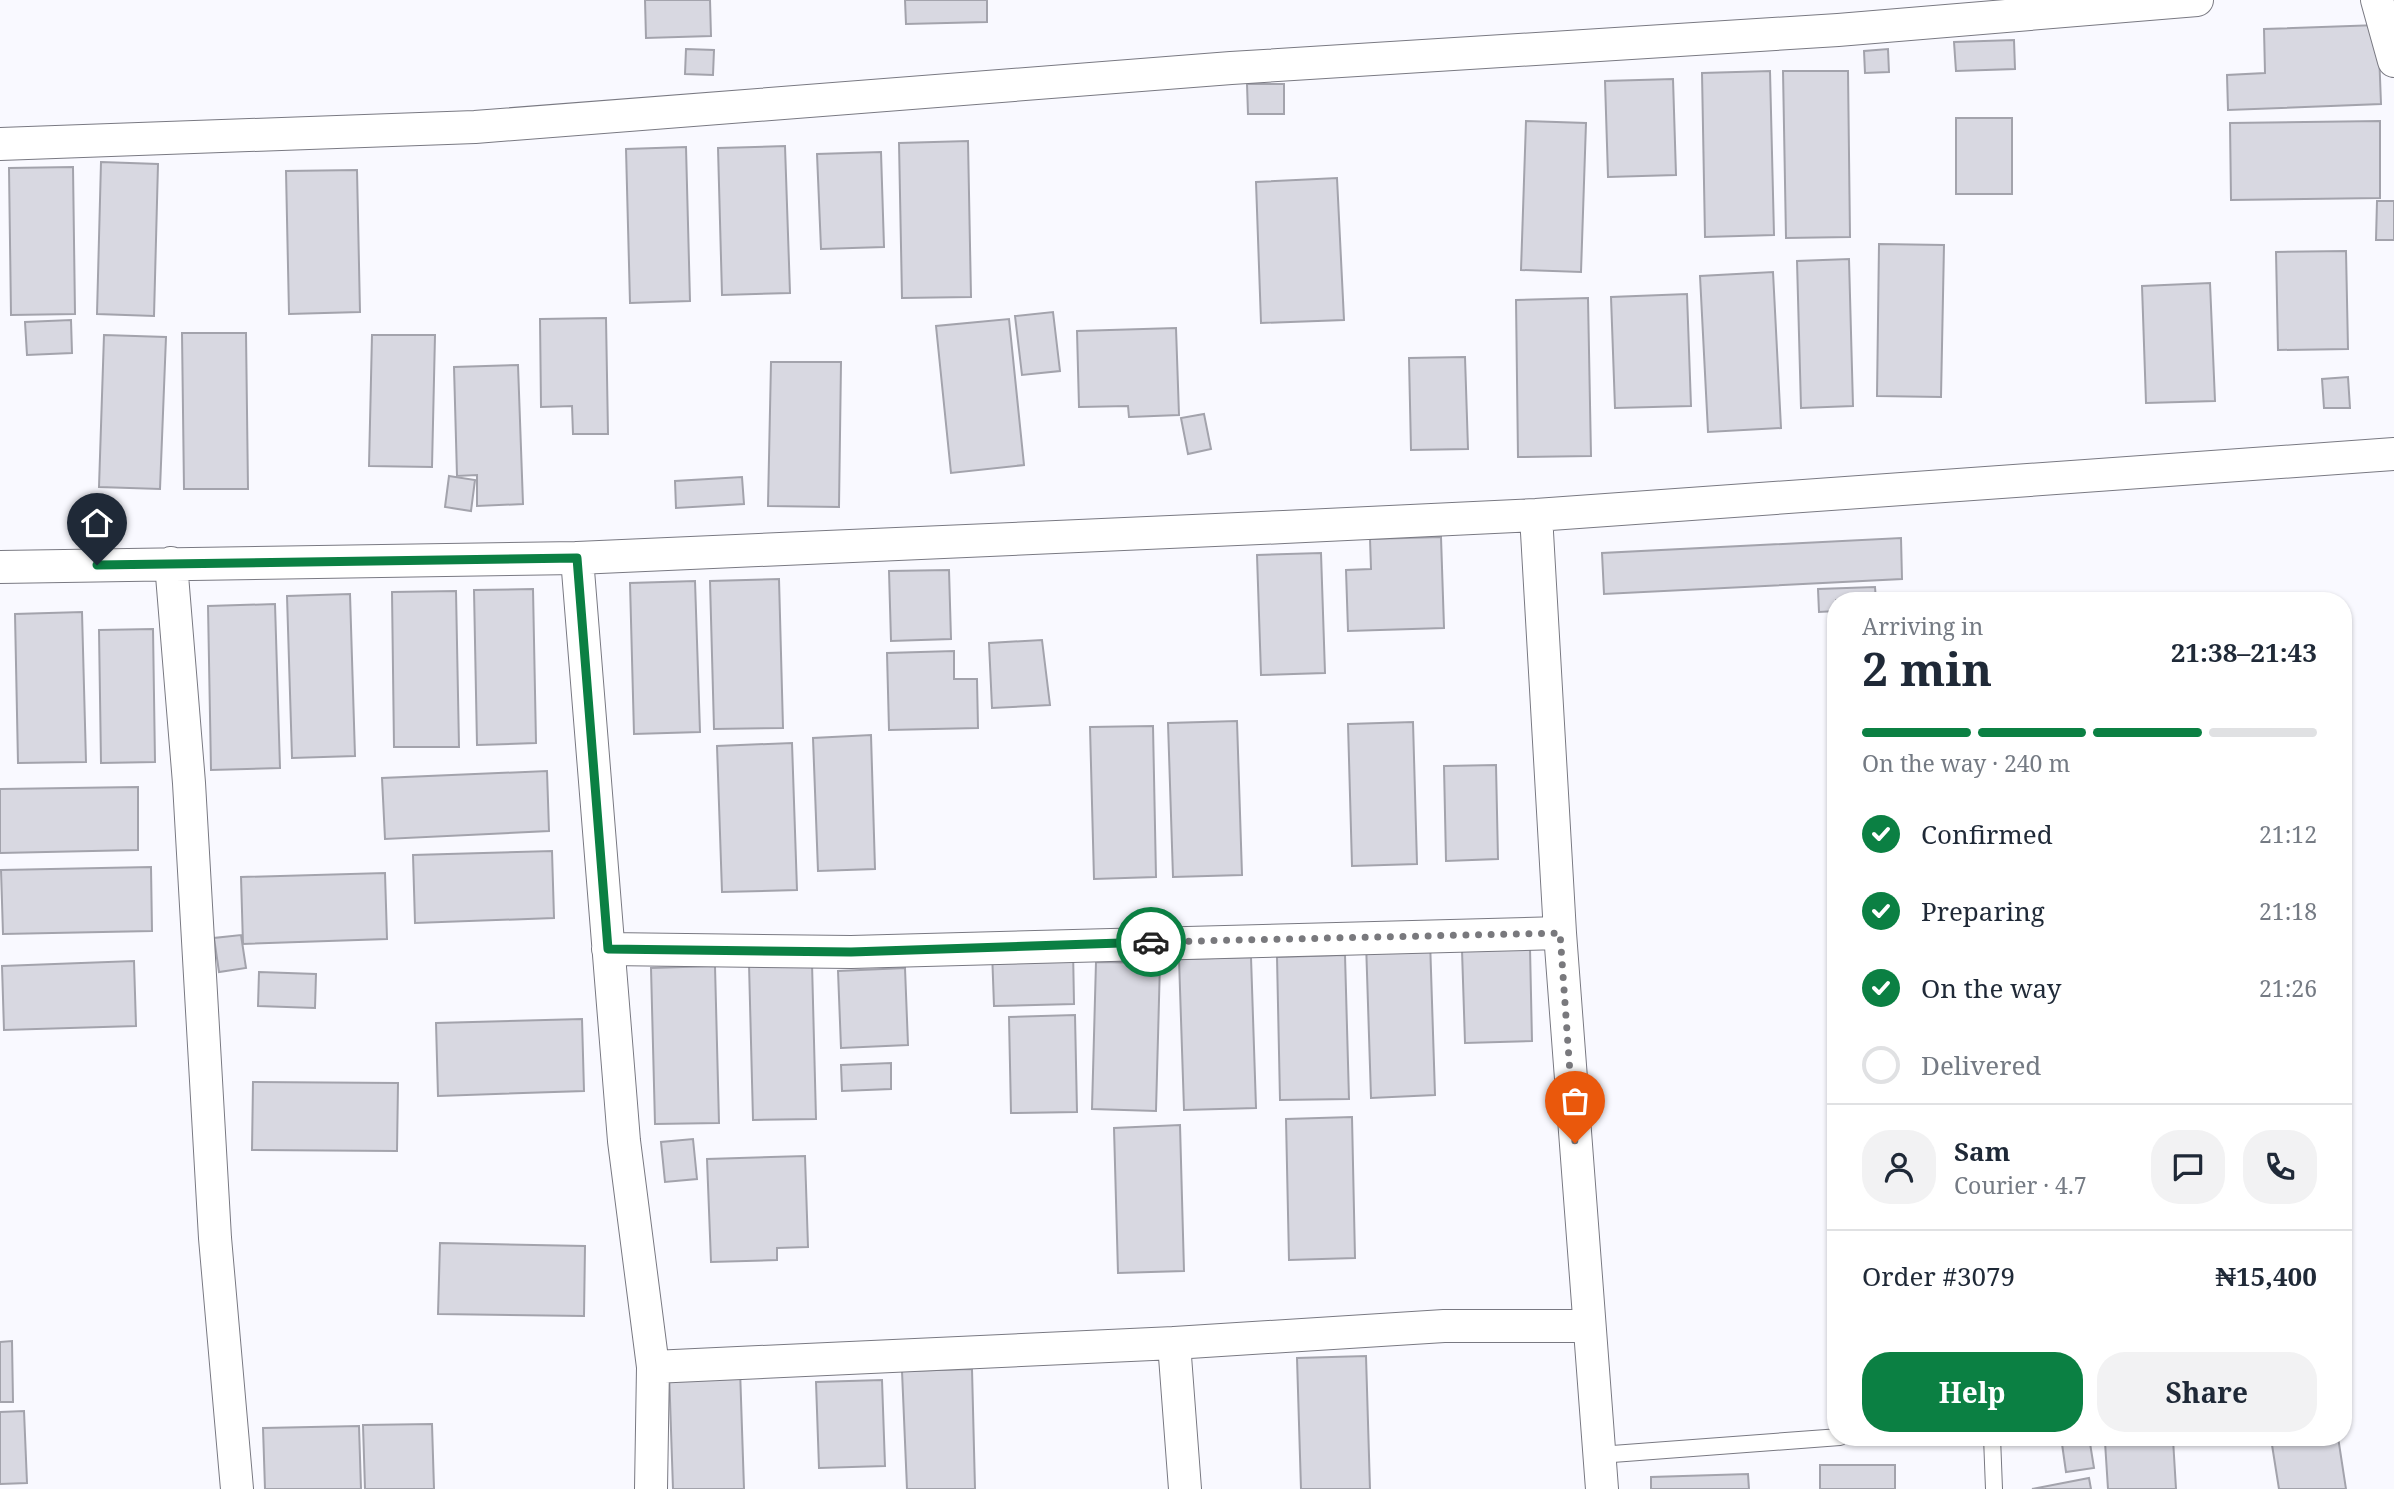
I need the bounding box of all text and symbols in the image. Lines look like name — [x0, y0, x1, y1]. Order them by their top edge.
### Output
pin — [67, 493, 127, 565]
icon: home — [78, 504, 116, 542]
text: Arriving in — [1862, 610, 1983, 642]
text: 21:38–21:43 — [2171, 634, 2317, 670]
text: 2 min — [1862, 637, 1992, 699]
text: On the way · 240 m — [1862, 747, 2070, 779]
icon: check — [1862, 815, 1900, 853]
text: Confirmed — [1921, 816, 2053, 852]
text: 21:12 — [2259, 818, 2317, 850]
icon: check — [1862, 892, 1900, 930]
text: Preparing — [1921, 893, 2045, 929]
text: 21:18 — [2259, 895, 2317, 927]
courier — [1116, 907, 1186, 977]
icon: car — [1132, 923, 1170, 961]
icon: check — [1862, 969, 1900, 1007]
text: On the way — [1921, 970, 2061, 1006]
text: 21:26 — [2259, 972, 2317, 1004]
text: Delivered — [1921, 1047, 2041, 1083]
pin — [1545, 1071, 1605, 1143]
icon: bag — [1556, 1082, 1594, 1120]
button: person — [1862, 1130, 1936, 1204]
button: chat — [2151, 1130, 2225, 1204]
button: phone — [2243, 1130, 2317, 1204]
text: Sam — [1954, 1133, 2010, 1169]
text: Courier · 4.7 — [1954, 1169, 2087, 1201]
text: Order #3079 — [1862, 1258, 2015, 1294]
text: ₦15,400 — [2215, 1258, 2317, 1294]
button: Help — [1862, 1352, 2083, 1432]
button: Share — [2097, 1352, 2317, 1432]

